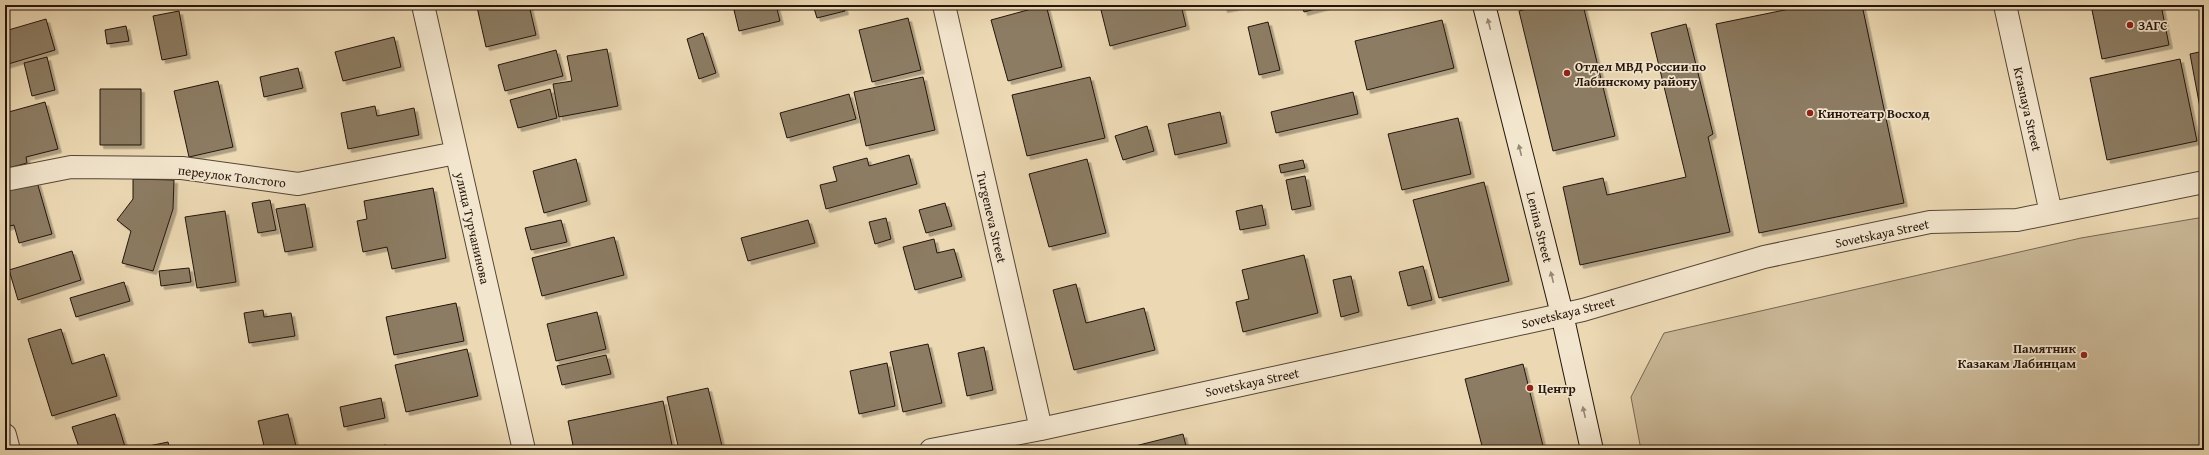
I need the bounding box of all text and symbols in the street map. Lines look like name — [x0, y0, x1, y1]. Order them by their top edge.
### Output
place label: ЗАГС — [2138, 16, 2168, 35]
one-way arrow — [1485, 18, 1491, 31]
marker: ЗАГС — [2125, 20, 2135, 30]
place label: Отдел МВД России по Лабинскому району — [1575, 57, 1706, 91]
street label: Krasnaya Street — [2009, 65, 2047, 153]
marker: Отдел МВД России по Лабинскому району — [1562, 68, 1572, 78]
place label: Кинотеатр Восход — [1818, 104, 1930, 123]
marker: Кинотеатр Восход — [1805, 108, 1815, 118]
one-way arrow — [1517, 144, 1523, 157]
street label: переулок Толстого — [177, 160, 287, 193]
street label: улица Турчанинова — [450, 169, 495, 287]
street label: Turgeneva Street — [972, 169, 1011, 265]
street label: Lenina Street — [1522, 190, 1558, 265]
street label: Sovetskaya Street — [1833, 214, 1931, 253]
one-way arrow — [1549, 270, 1555, 282]
street label: Sovetskaya Street — [1519, 292, 1617, 333]
place label: Памятник Казакам Лабинцам — [1958, 339, 2077, 373]
marker: Памятник Казакам Лабинцам — [2079, 350, 2089, 360]
street label: Sovetskaya Street — [1203, 363, 1301, 402]
place label: Центр — [1538, 379, 1576, 398]
marker: Центр — [1525, 383, 1535, 393]
one-way arrow — [1580, 406, 1586, 418]

